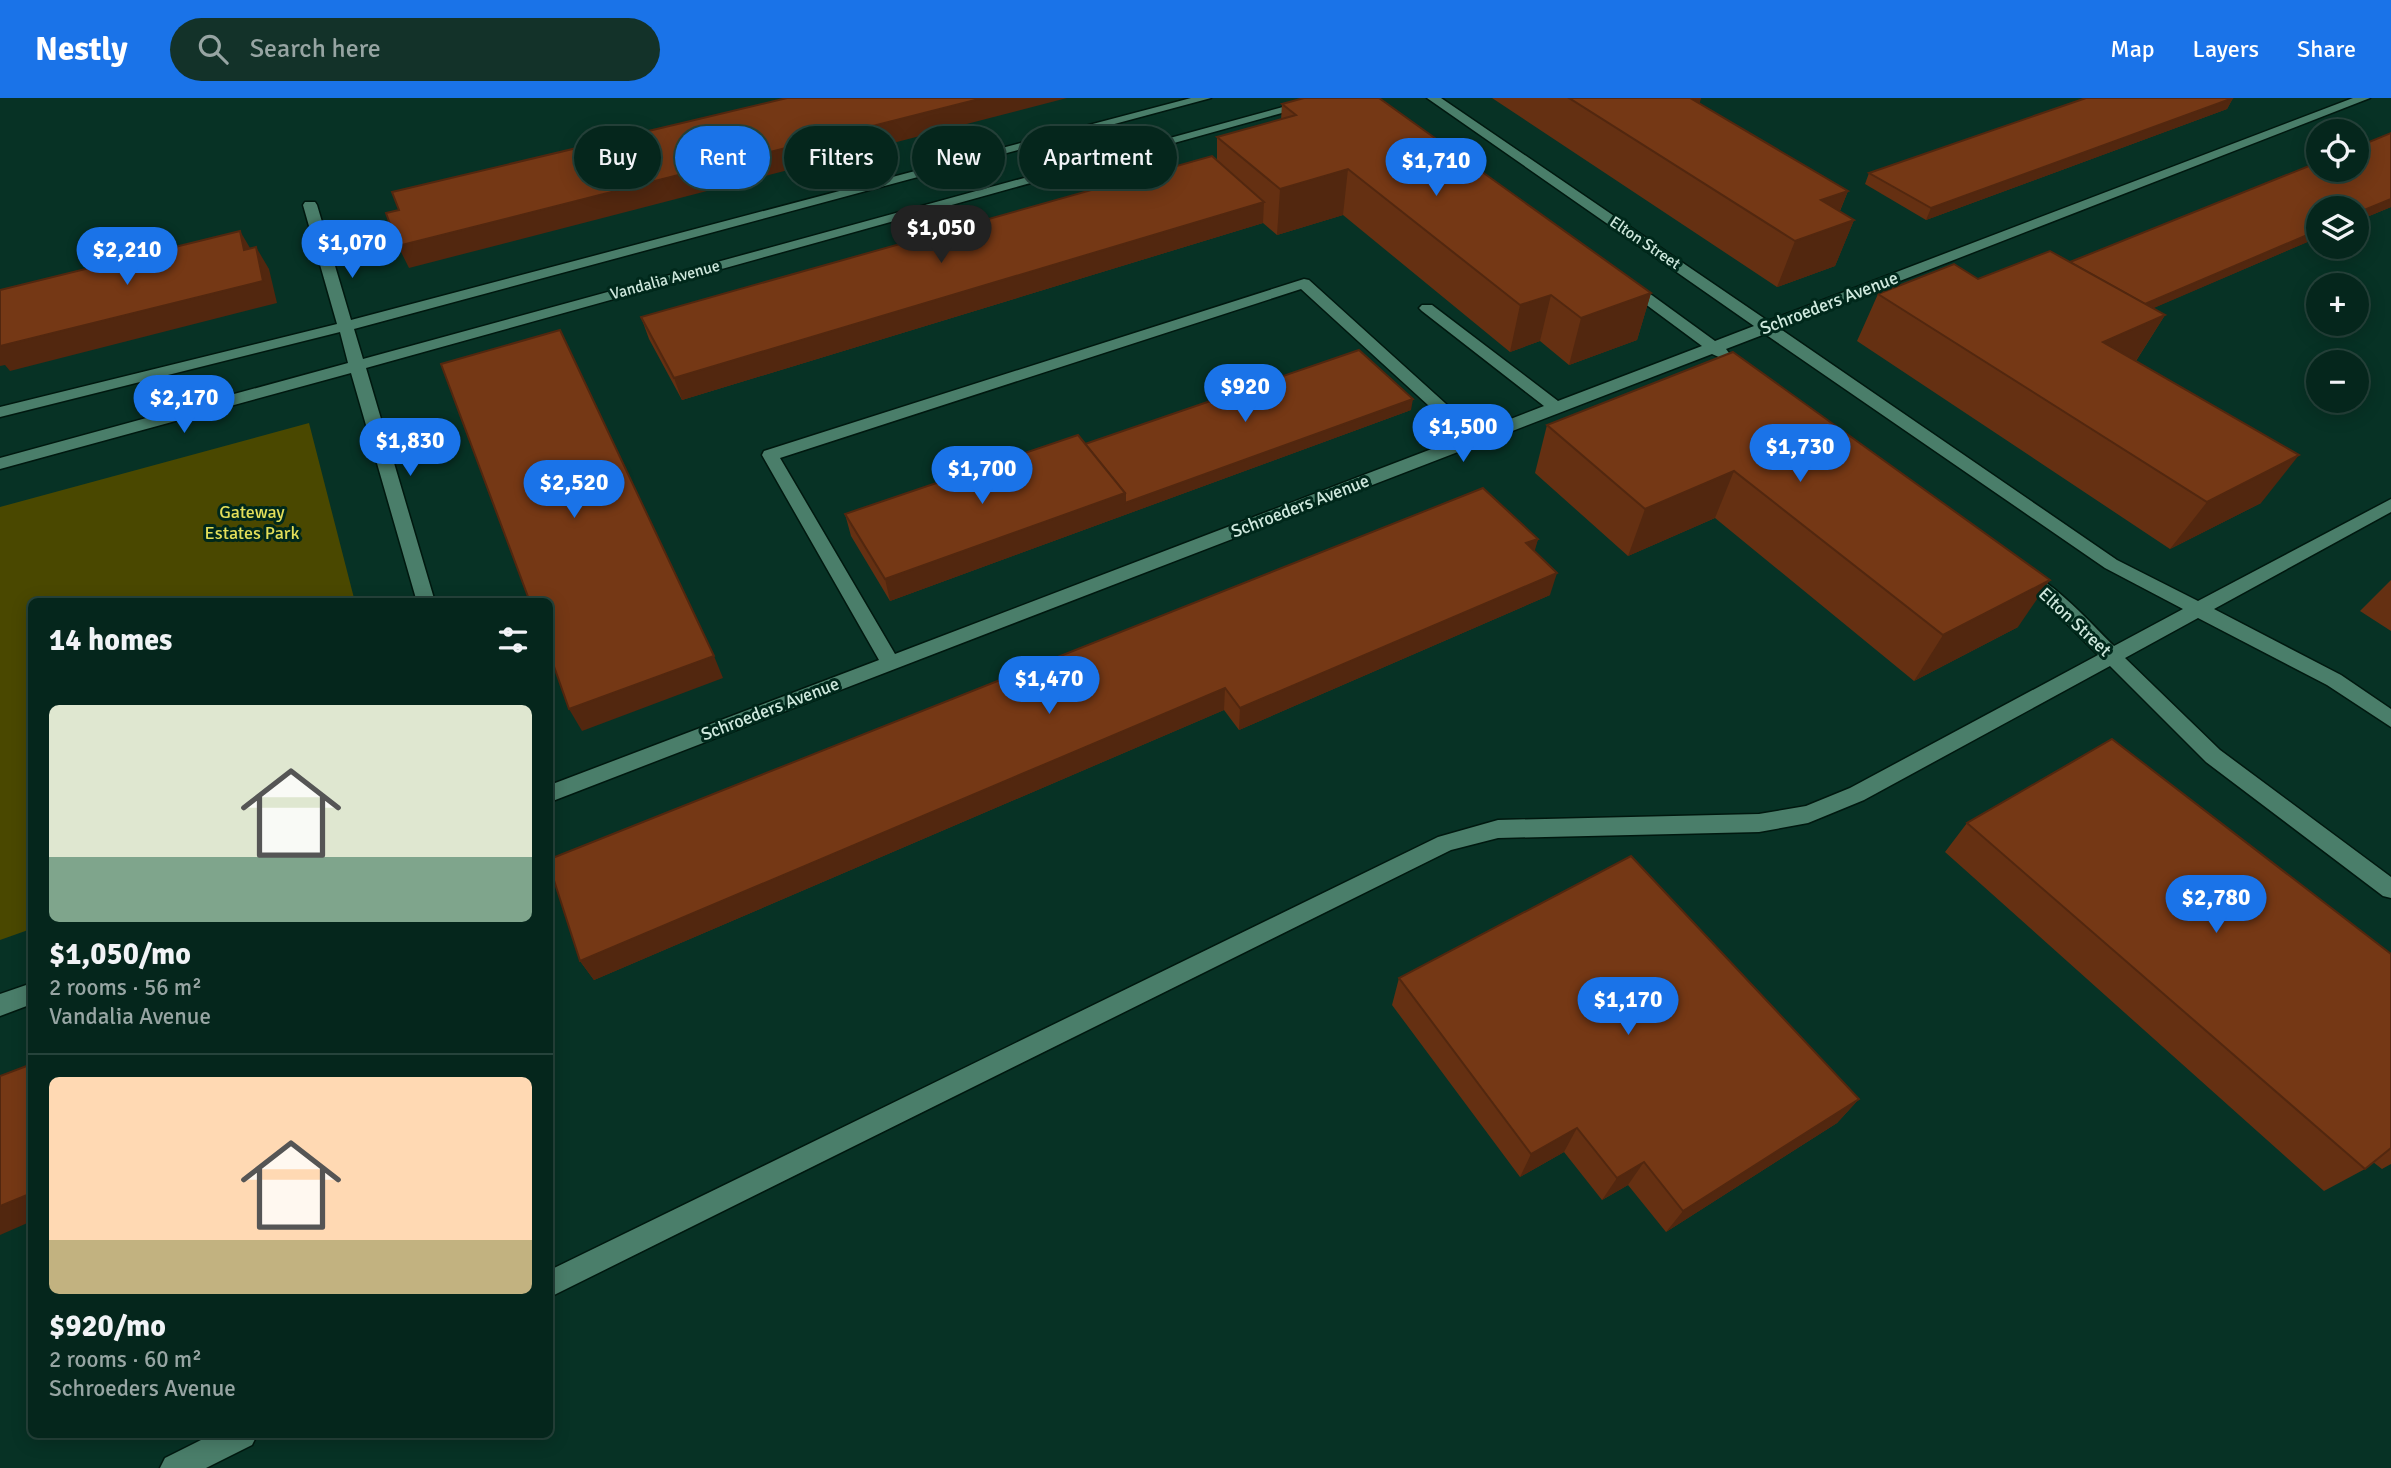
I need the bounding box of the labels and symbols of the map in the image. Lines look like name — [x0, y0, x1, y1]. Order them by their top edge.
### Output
pin: $1,710 — [1379, 139, 1493, 198]
pin: $1,050 — [884, 206, 998, 265]
street label: Elton Street — [1606, 212, 1685, 274]
pin: $1,070 — [295, 220, 409, 280]
pin: $2,210 — [70, 228, 184, 287]
street label: Vandalia Avenue — [608, 256, 722, 304]
street label: Schroeders Avenue — [1757, 267, 1901, 339]
pin: $920 — [1204, 364, 1286, 424]
pin: $2,170 — [127, 376, 241, 435]
pin: $1,500 — [1406, 404, 1520, 464]
pin: $1,830 — [353, 418, 467, 478]
pin: $1,730 — [1743, 424, 1857, 484]
pin: $1,700 — [925, 446, 1039, 506]
pin: $2,520 — [517, 460, 631, 520]
street label: Schroeders Avenue — [1228, 470, 1372, 542]
park label: Gateway Estates Park — [205, 501, 299, 544]
street label: Elton Street — [2034, 583, 2116, 661]
pin: $1,470 — [992, 656, 1106, 716]
street label: Schroeders Avenue — [698, 673, 842, 745]
pin: $2,780 — [2159, 876, 2273, 935]
pin: $1,170 — [1571, 978, 1685, 1037]

